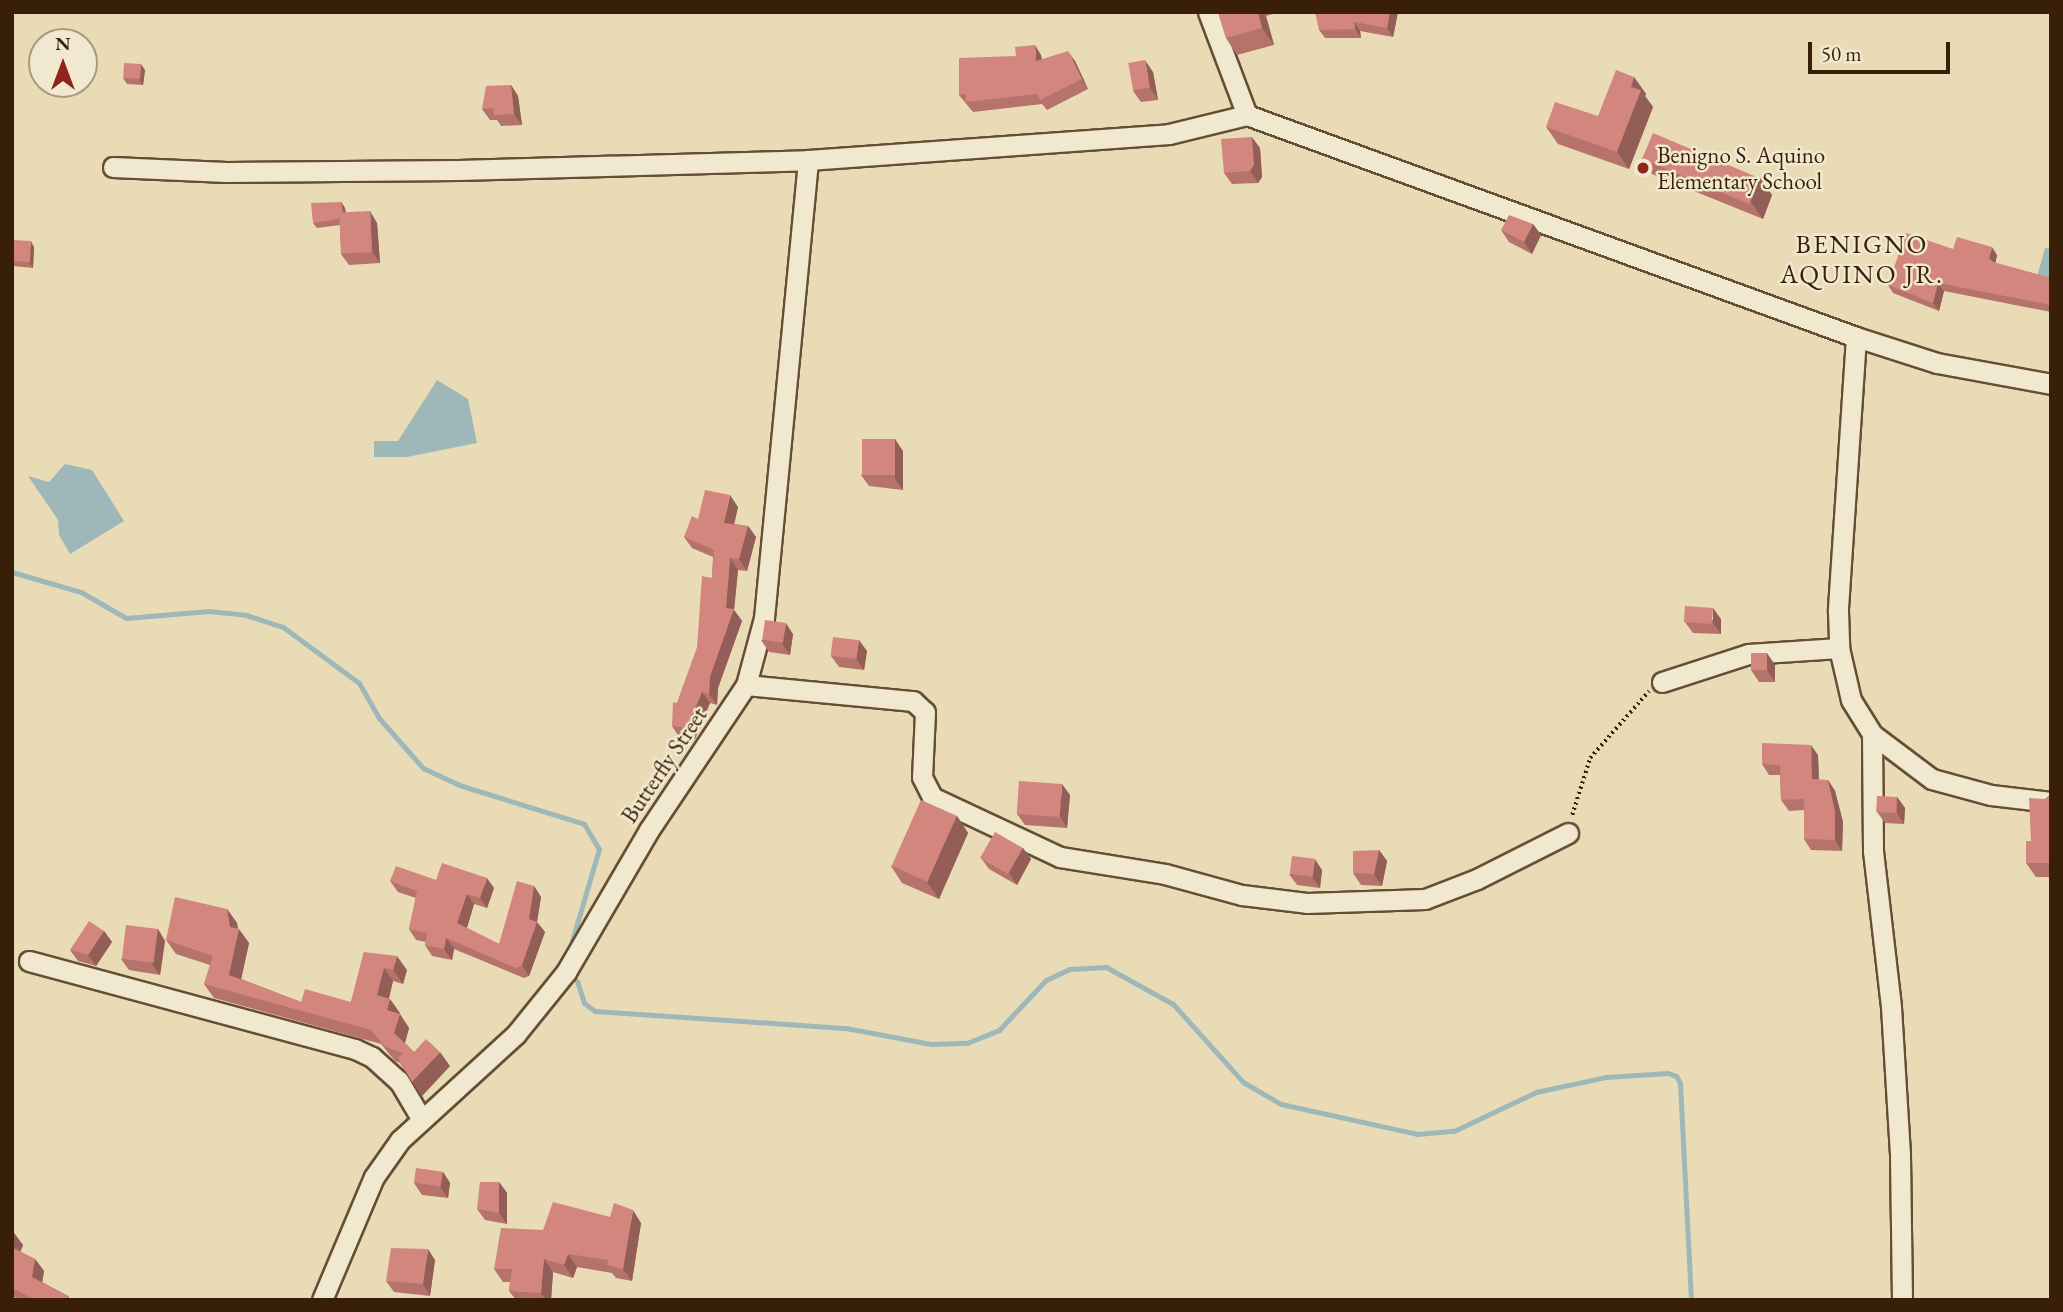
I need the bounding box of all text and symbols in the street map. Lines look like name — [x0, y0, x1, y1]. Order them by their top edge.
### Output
north arrow — [28, 28, 98, 98]
scale bar — [1811, 28, 1953, 72]
text: N — [55, 31, 71, 56]
text: 50 m — [1821, 40, 1862, 67]
place label: Benigno S. Aquino Elementary School — [1657, 141, 1825, 195]
marker: Benigno S. Aquino Elementary School — [1635, 160, 1651, 176]
district label: BENIGNO AQUINO JR. — [1781, 229, 1943, 290]
street label: Butterfly Street — [615, 702, 713, 828]

